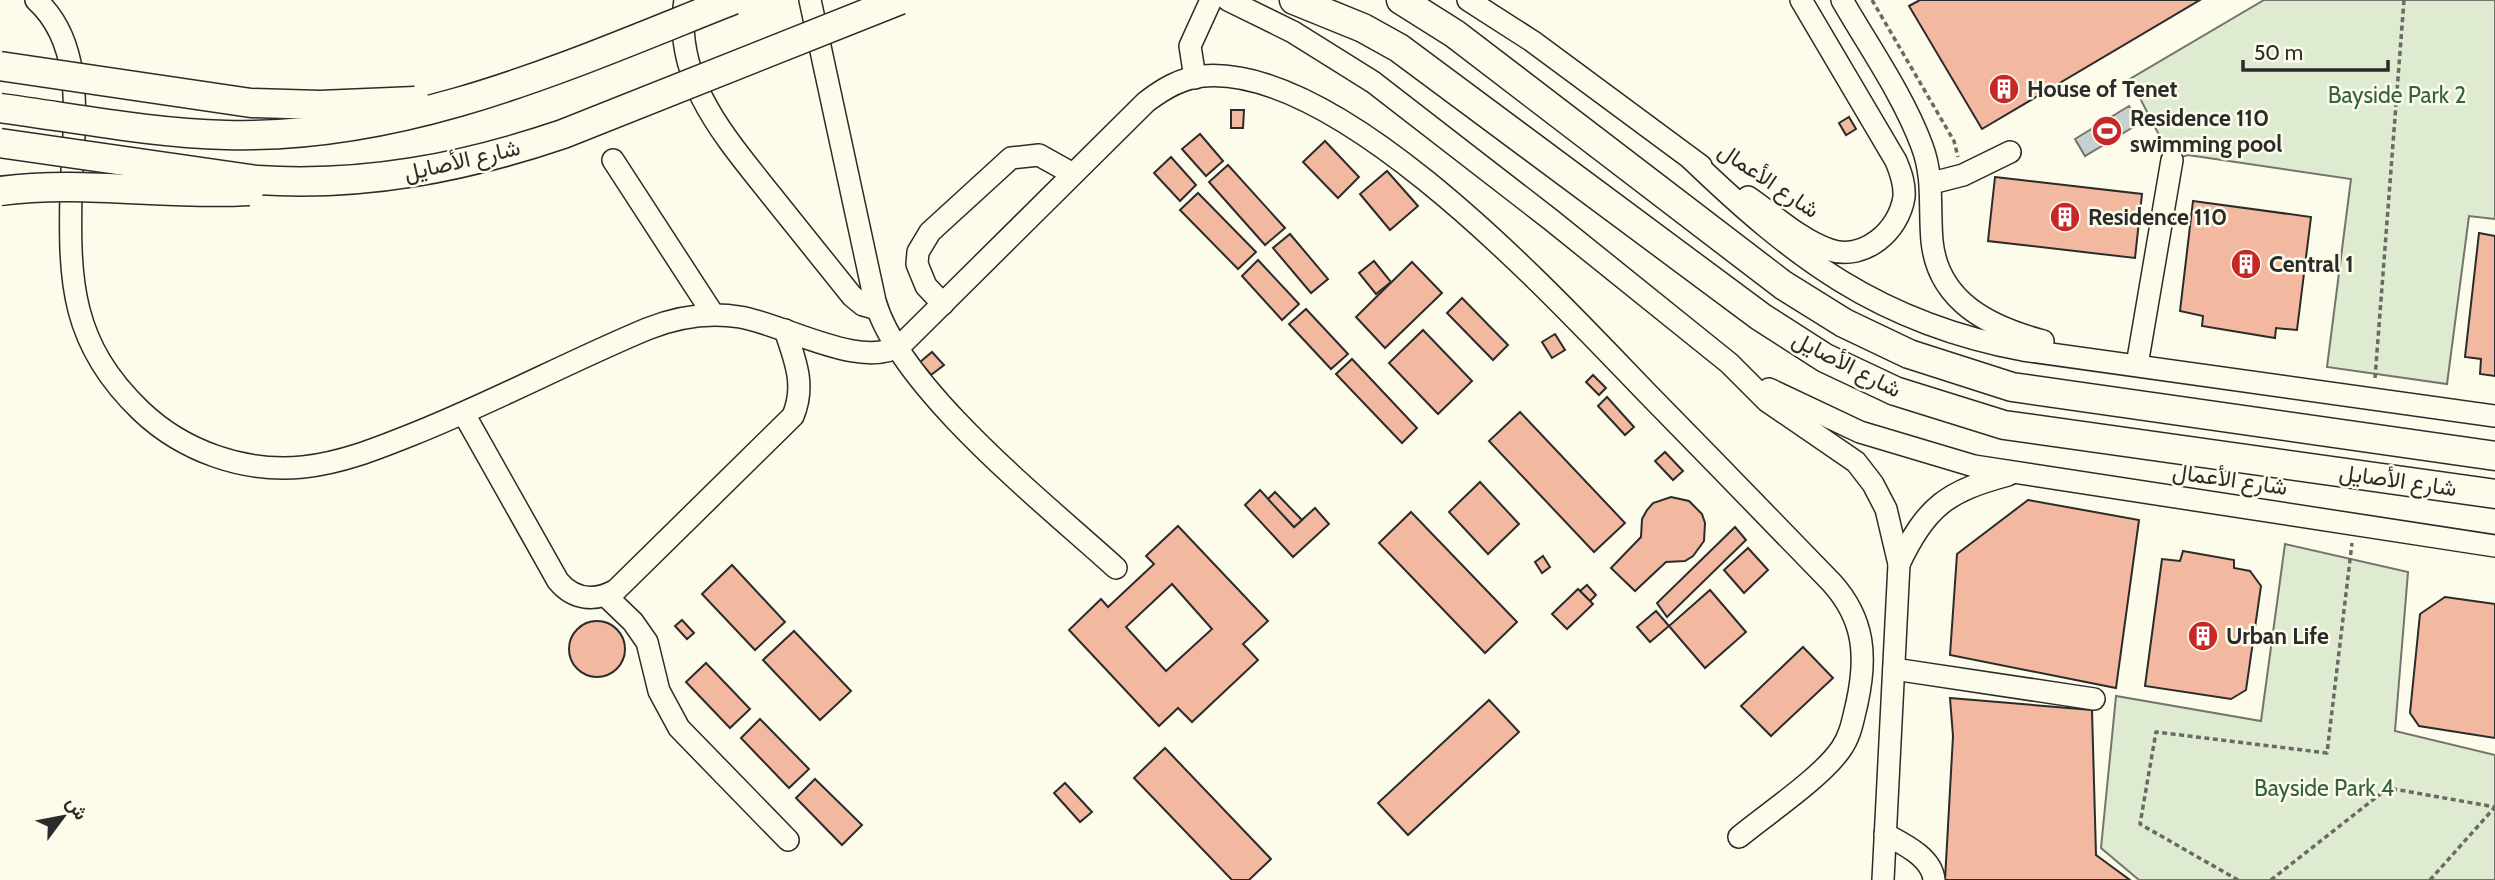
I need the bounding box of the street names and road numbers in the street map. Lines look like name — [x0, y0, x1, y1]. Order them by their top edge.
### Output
street label: شارع الأصايل — [401, 133, 523, 189]
street label: شارع الأعمال — [1712, 136, 1825, 226]
street label: شارع الأصايل — [1787, 325, 1906, 405]
street label: شارع الأعمال — [2170, 457, 2289, 503]
street label: شارع الأصايل — [2337, 458, 2459, 504]

